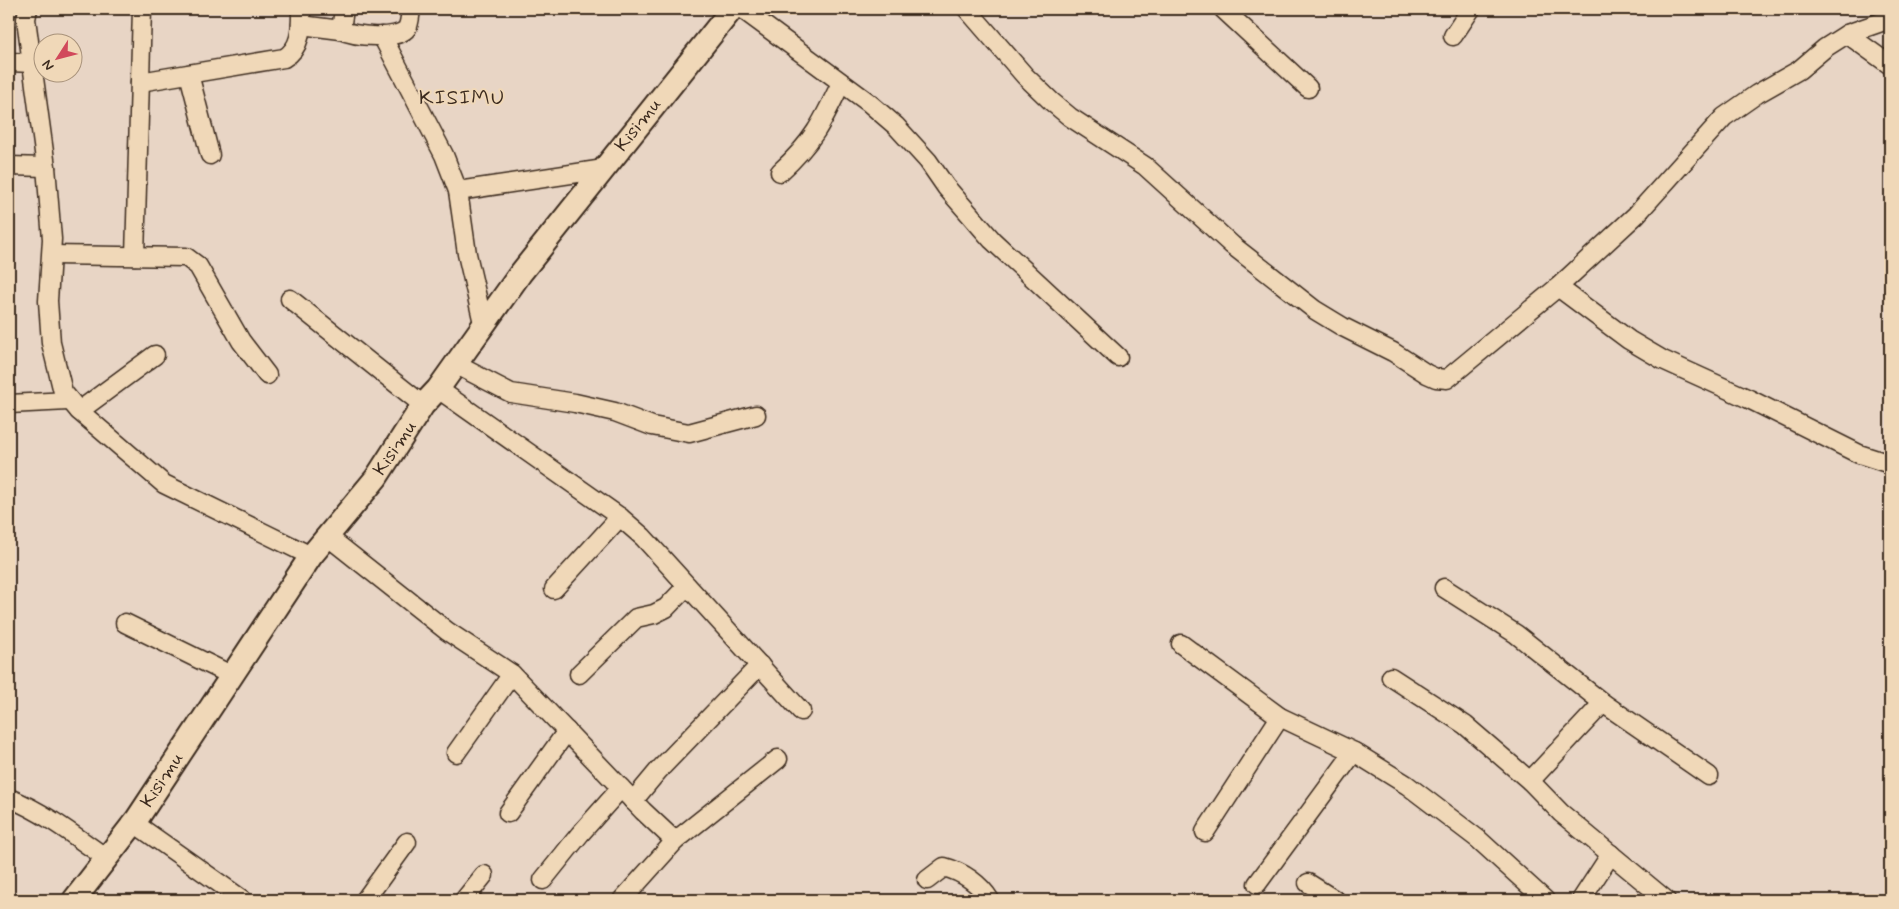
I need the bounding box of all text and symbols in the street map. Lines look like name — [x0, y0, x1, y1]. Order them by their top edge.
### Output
north arrow — [32, 32, 82, 82]
text: N — [38, 56, 58, 74]
district label: KISIMU — [419, 84, 505, 112]
street label: Kisimu — [609, 93, 667, 157]
street label: Kisimu — [367, 415, 423, 481]
street label: Kisimu — [135, 747, 189, 813]

